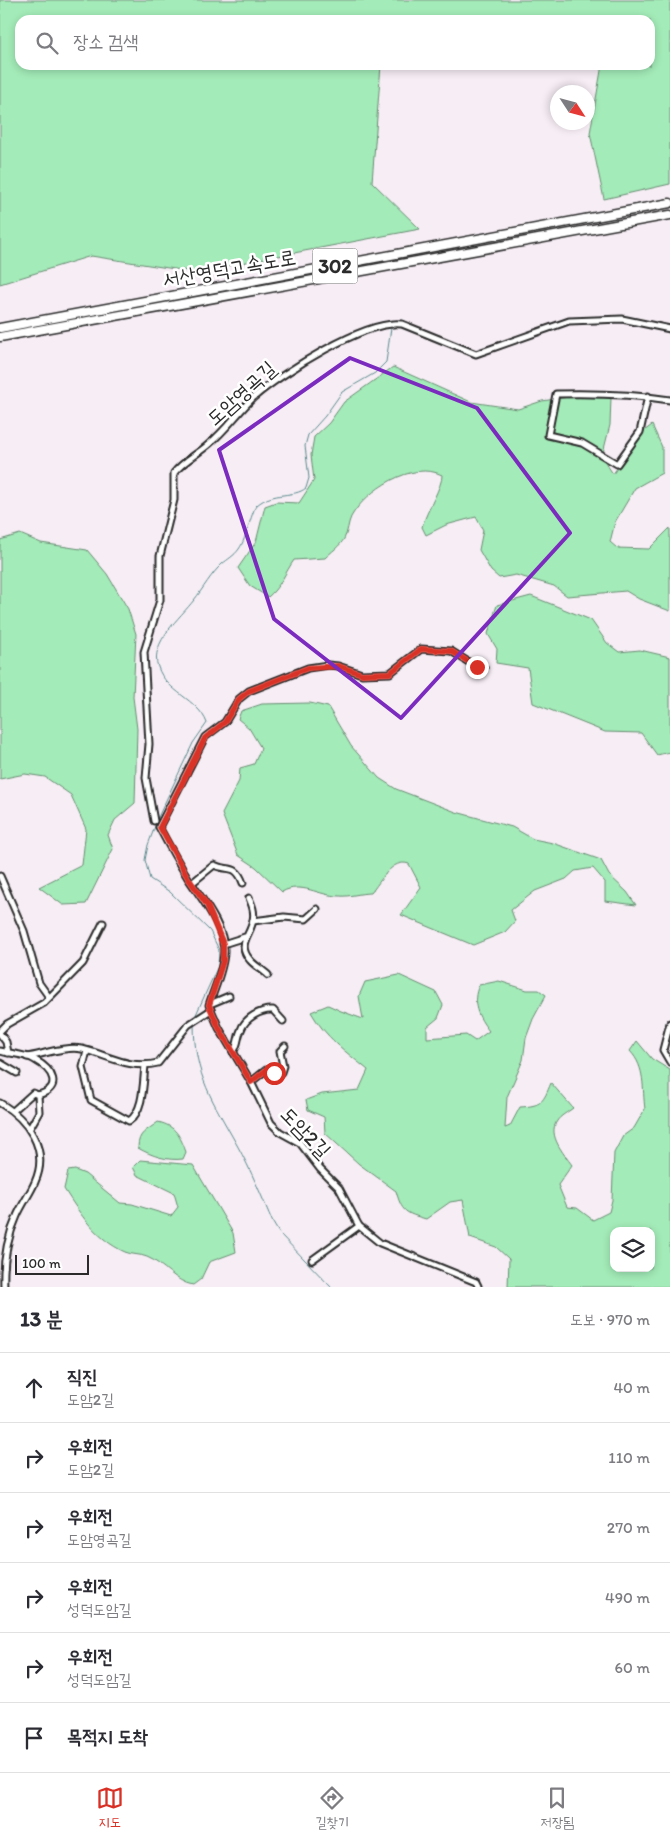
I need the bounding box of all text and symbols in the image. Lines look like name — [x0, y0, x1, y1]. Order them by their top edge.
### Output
search box — [15, 15, 655, 70]
icon: search — [33, 29, 61, 57]
text: 장소 검색 — [73, 30, 138, 53]
north arrow — [550, 85, 595, 130]
street label: 서산영덕고속도로 — [160, 244, 298, 292]
road number: 302 — [312, 248, 358, 284]
street label: 도암영곡길 — [201, 355, 281, 431]
route end — [466, 656, 489, 679]
route start — [263, 1062, 286, 1085]
street label: 도암2길 — [276, 1101, 337, 1163]
map controls — [610, 1227, 655, 1272]
button: layers — [610, 1227, 655, 1272]
scale bar — [15, 1252, 89, 1275]
text: 100 m — [22, 1255, 61, 1272]
text: 13 분 — [20, 1306, 63, 1331]
text: 도보 · 970 m — [570, 1310, 650, 1329]
text: 직진 — [67, 1365, 98, 1388]
icon: ahead — [20, 1374, 48, 1402]
text: 40 m — [613, 1378, 650, 1397]
text: 도암2길 — [67, 1390, 114, 1409]
text: 우회전 — [67, 1435, 113, 1458]
icon: right — [20, 1444, 48, 1472]
text: 110 m — [608, 1448, 650, 1467]
text: 도암2길 — [67, 1460, 114, 1479]
text: 우회전 — [67, 1505, 113, 1528]
icon: right — [20, 1514, 48, 1542]
text: 270 m — [607, 1518, 650, 1537]
text: 도암영곡길 — [67, 1530, 131, 1549]
text: 우회전 — [67, 1575, 113, 1598]
icon: right — [20, 1584, 48, 1612]
text: 490 m — [605, 1588, 650, 1607]
text: 성덕도암길 — [67, 1600, 131, 1619]
text: 우회전 — [67, 1645, 113, 1668]
icon: right — [20, 1654, 48, 1682]
text: 60 m — [615, 1658, 650, 1677]
text: 성덕도암길 — [67, 1670, 131, 1689]
icon: arrive — [20, 1724, 48, 1752]
text: 목적지 도착 — [67, 1725, 148, 1748]
tab: 지도 — [96, 1784, 124, 1832]
tab: 길찾기 — [315, 1784, 349, 1832]
tab: 저장됨 — [540, 1784, 574, 1832]

